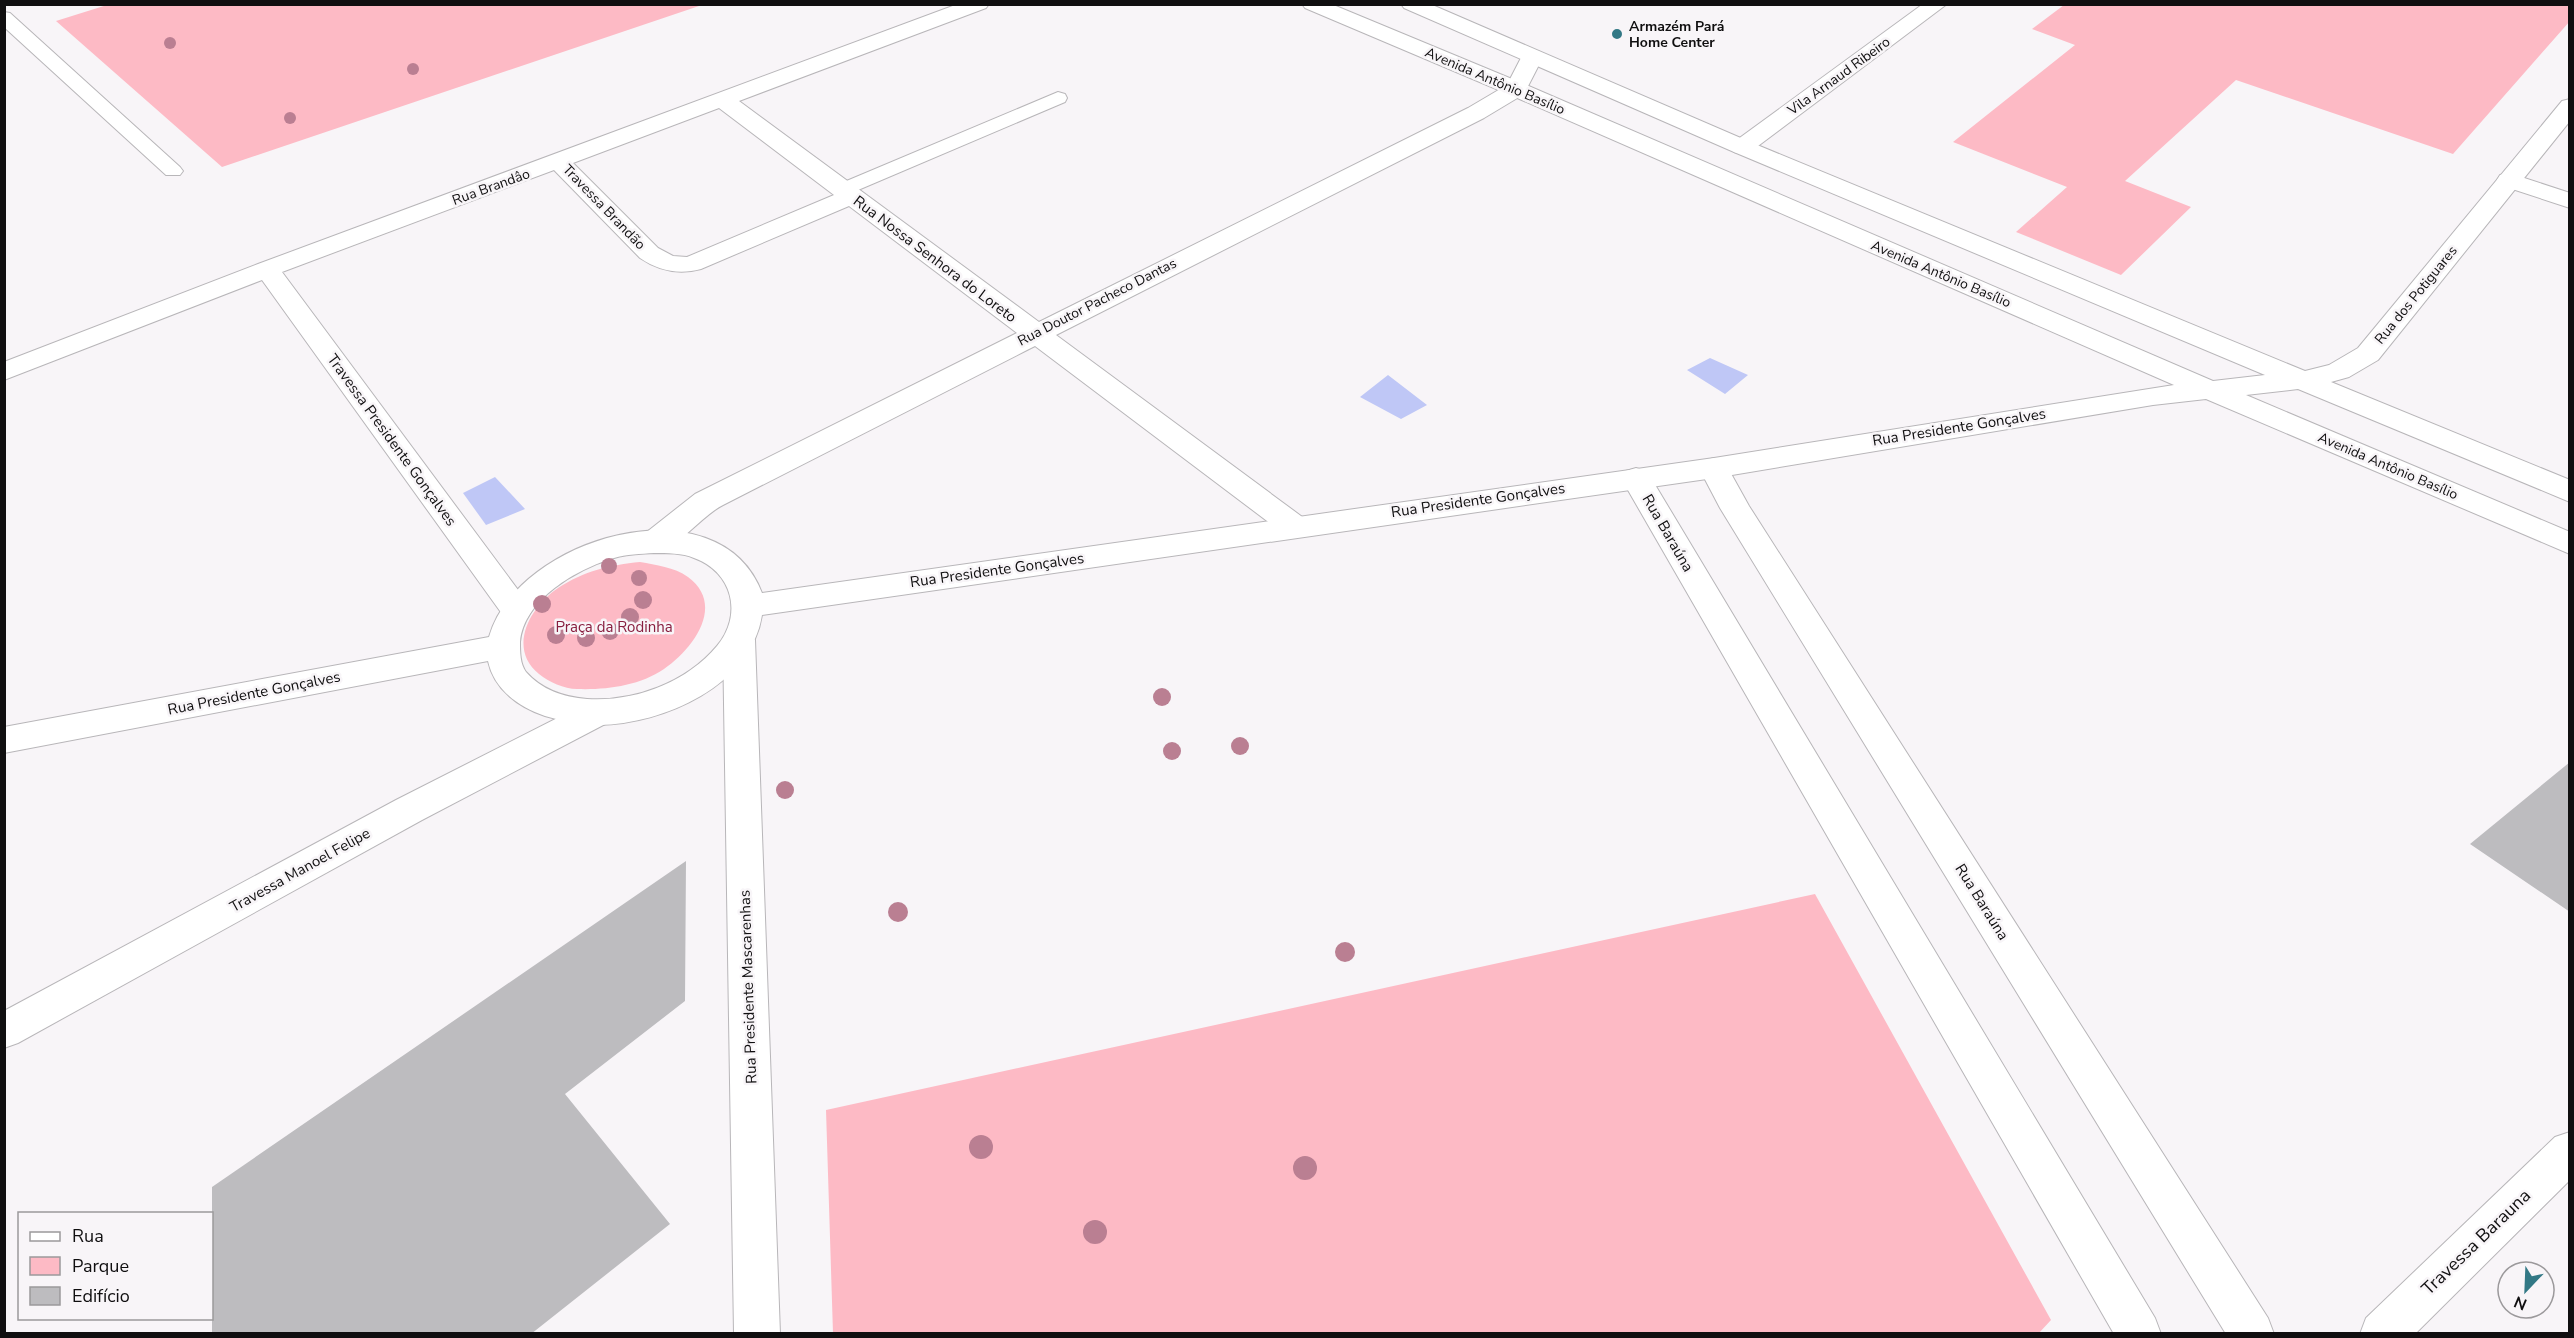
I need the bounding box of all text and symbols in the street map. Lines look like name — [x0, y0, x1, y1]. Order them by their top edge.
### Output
place label: Armazém Pará Home Center — [1629, 17, 1725, 52]
marker: Armazém Pará Home Center — [1610, 27, 1624, 41]
street label: Vila Arnaud Ribeiro — [1783, 32, 1894, 120]
street label: Avenida Antônio Basílio — [1422, 43, 1568, 119]
street label: Travessa Brandão — [558, 160, 650, 254]
street label: Rua Brandâo — [450, 164, 533, 210]
street label: Rua Nossa Senhora do Loreto — [849, 191, 1021, 327]
street label: Avenida Antônio Basílio — [1868, 236, 2014, 312]
street label: Rua dos Potiguares — [2370, 242, 2462, 348]
street label: Rua Doutor Pacheco Dantas — [1014, 253, 1180, 350]
street label: Travessa Presidente Gonçalves — [323, 350, 461, 530]
street label: Rua Presidente Gonçalves — [1871, 403, 2047, 451]
street label: Avenida Antônio Basílio — [2315, 428, 2461, 504]
street label: Rua Presidente Gonçalves — [1390, 478, 1566, 522]
street label: Rua Baraúna — [1638, 491, 1698, 575]
street label: Rua Presidente Gonçalves — [909, 548, 1085, 592]
park label: Praça da Rodinha — [555, 617, 673, 637]
street label: Rua Presidente Gonçalves — [166, 666, 342, 720]
street label: Travessa Manoel Felipe — [226, 823, 374, 917]
street label: Rua Baraúna — [1951, 860, 2013, 944]
street label: Rua Presidente Mascarenhas — [735, 890, 761, 1084]
street label: Travessa Barauna — [2416, 1184, 2536, 1300]
legend — [18, 1212, 213, 1320]
text: Rua — [72, 1224, 104, 1248]
text: Parque — [72, 1254, 129, 1278]
north arrow — [2496, 1260, 2556, 1320]
text: Edifício — [72, 1284, 130, 1308]
text: N — [2511, 1290, 2530, 1315]

